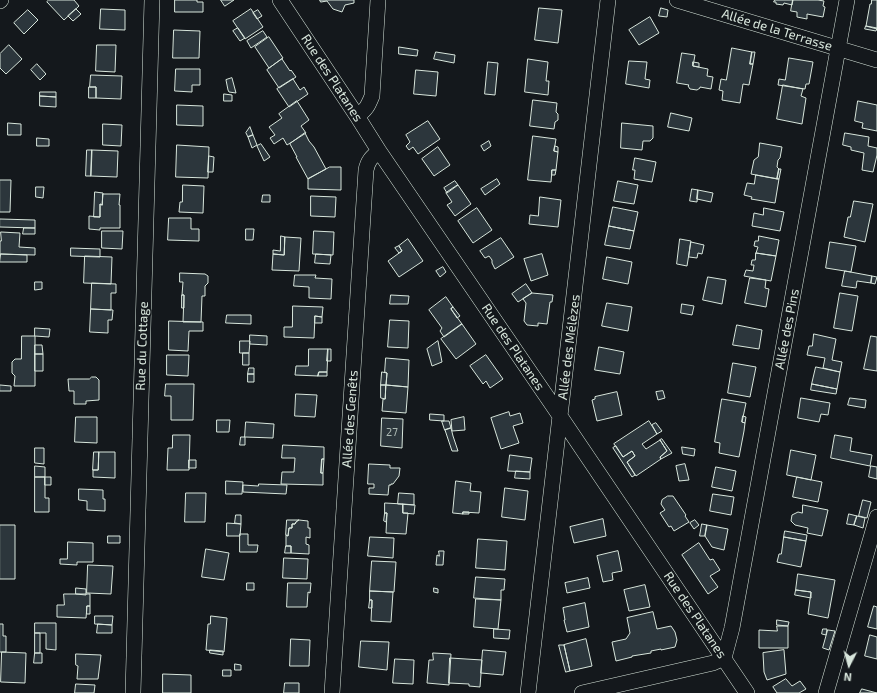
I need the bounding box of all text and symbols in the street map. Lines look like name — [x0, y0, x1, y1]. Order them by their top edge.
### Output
street label: Allée de la Terrasse — [720, 6, 834, 54]
street label: Rue des Platanes — [298, 31, 366, 125]
street label: Allée des Pins — [772, 287, 802, 371]
street label: Allée des Mélèzes — [555, 293, 583, 401]
street label: Rue du Cottage — [133, 301, 151, 391]
street label: Rue des Platanes — [478, 301, 548, 393]
street label: Allée des Genêts — [339, 370, 361, 468]
house number: 27 — [386, 425, 398, 439]
street label: Rue des Platanes — [660, 569, 730, 661]
north arrow — [829, 645, 869, 685]
text: N — [843, 671, 852, 684]

